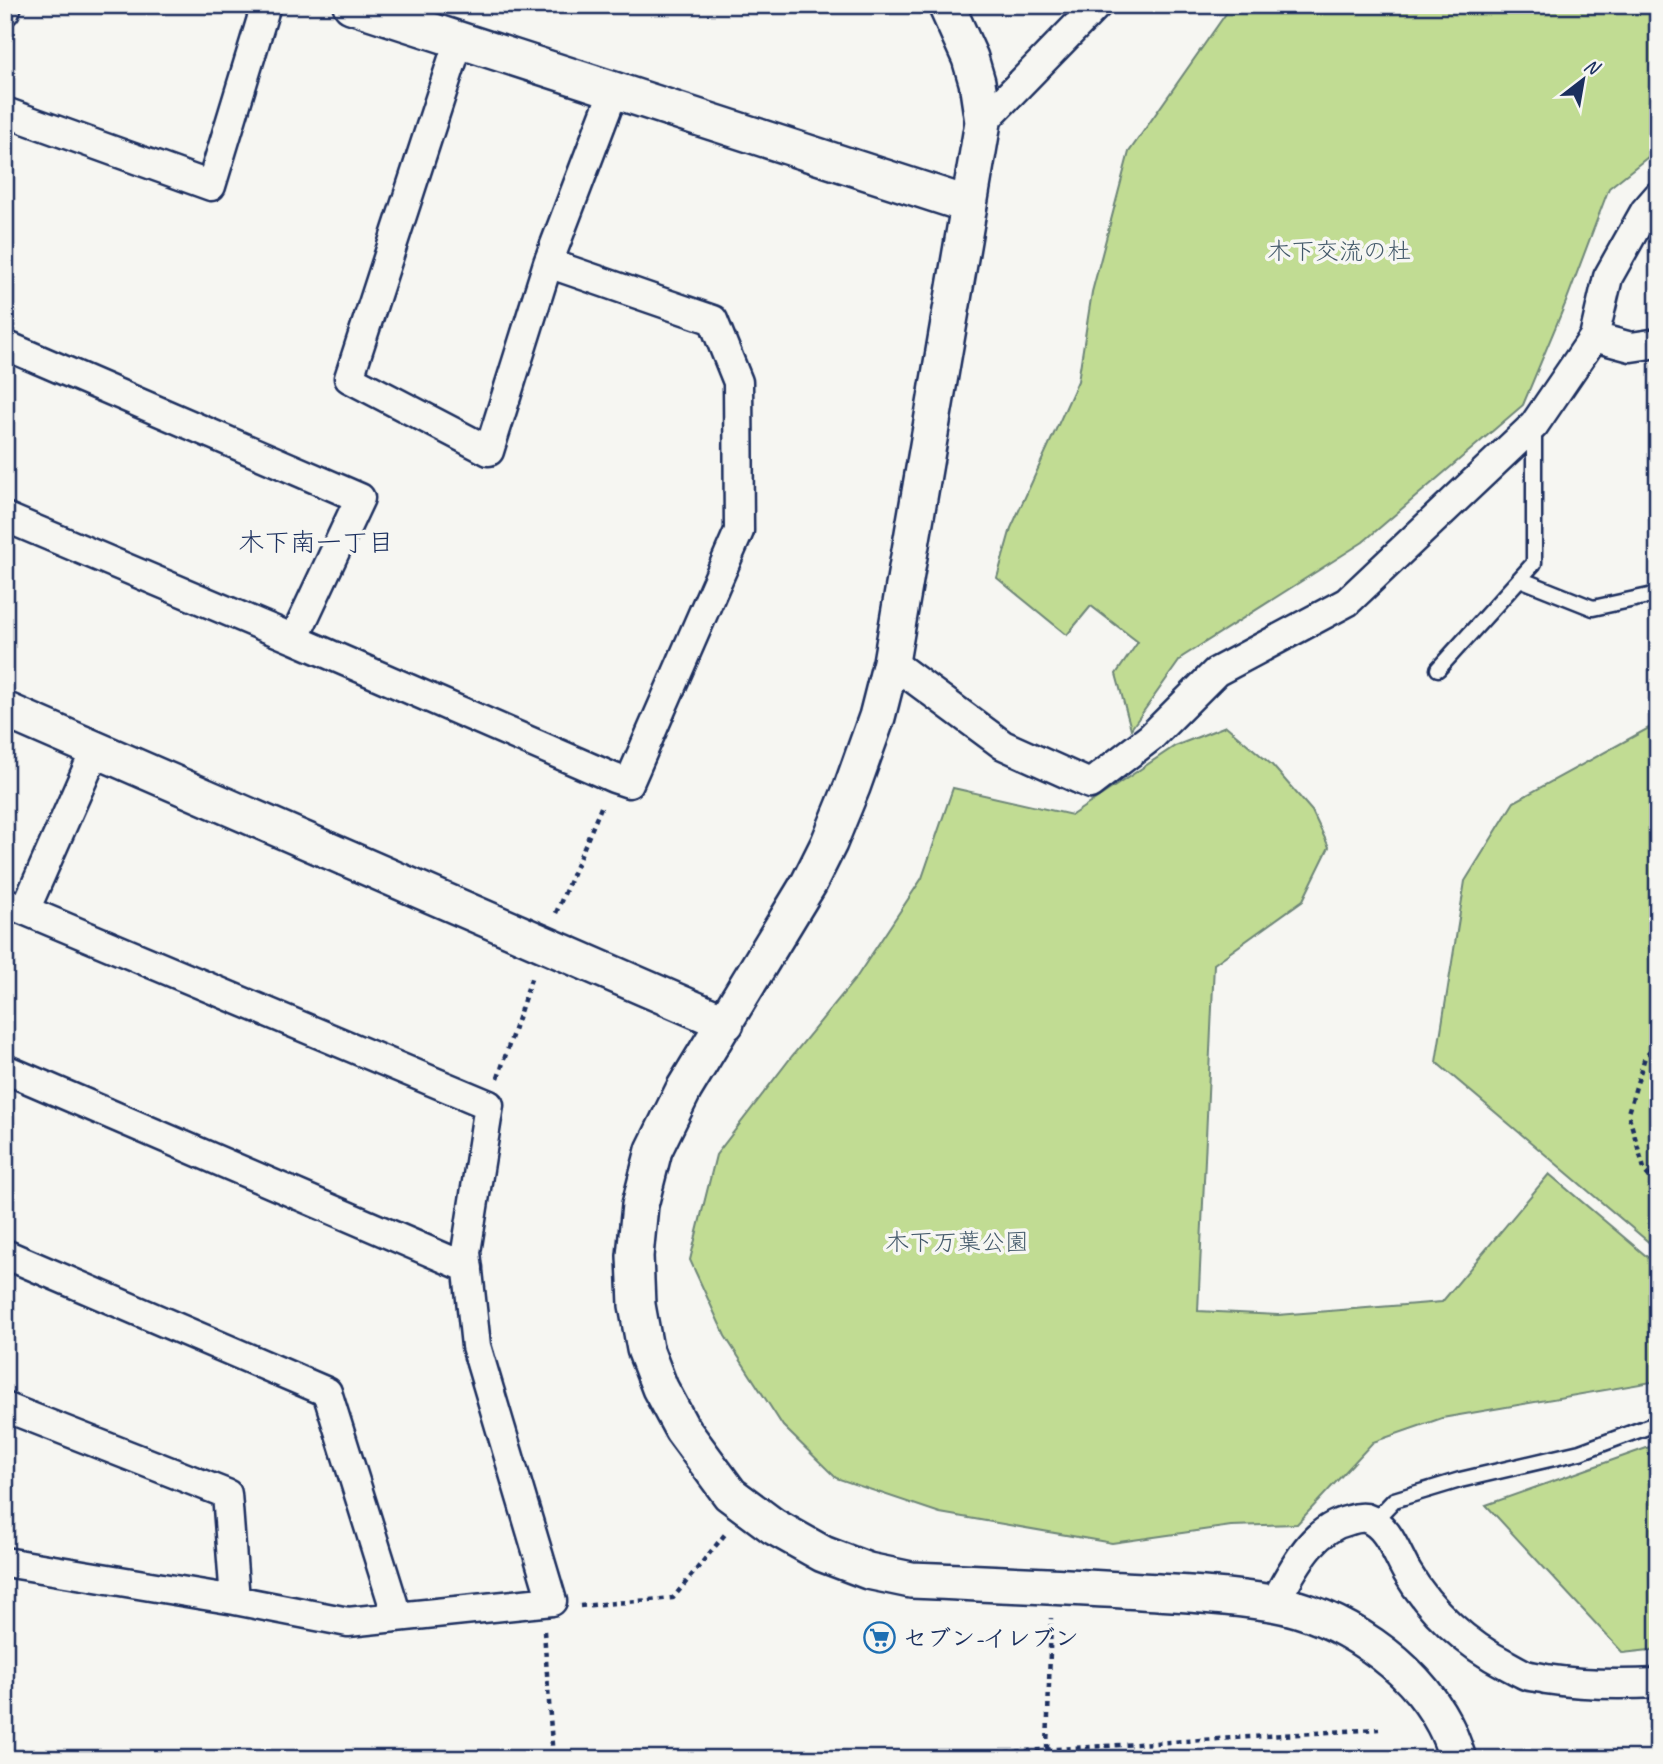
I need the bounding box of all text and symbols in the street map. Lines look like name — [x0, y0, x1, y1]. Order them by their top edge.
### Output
north arrow — [1548, 46, 1618, 116]
text: N — [1580, 53, 1605, 81]
park label: 木下交流の杜 — [1267, 236, 1411, 266]
district label: 木下南一丁目 — [238, 526, 394, 559]
park label: 木下万葉公園 — [885, 1227, 1029, 1257]
supermarket icon: セブン-イレブン — [863, 1621, 897, 1655]
place label: セブン-イレブン — [903, 1623, 1079, 1653]

